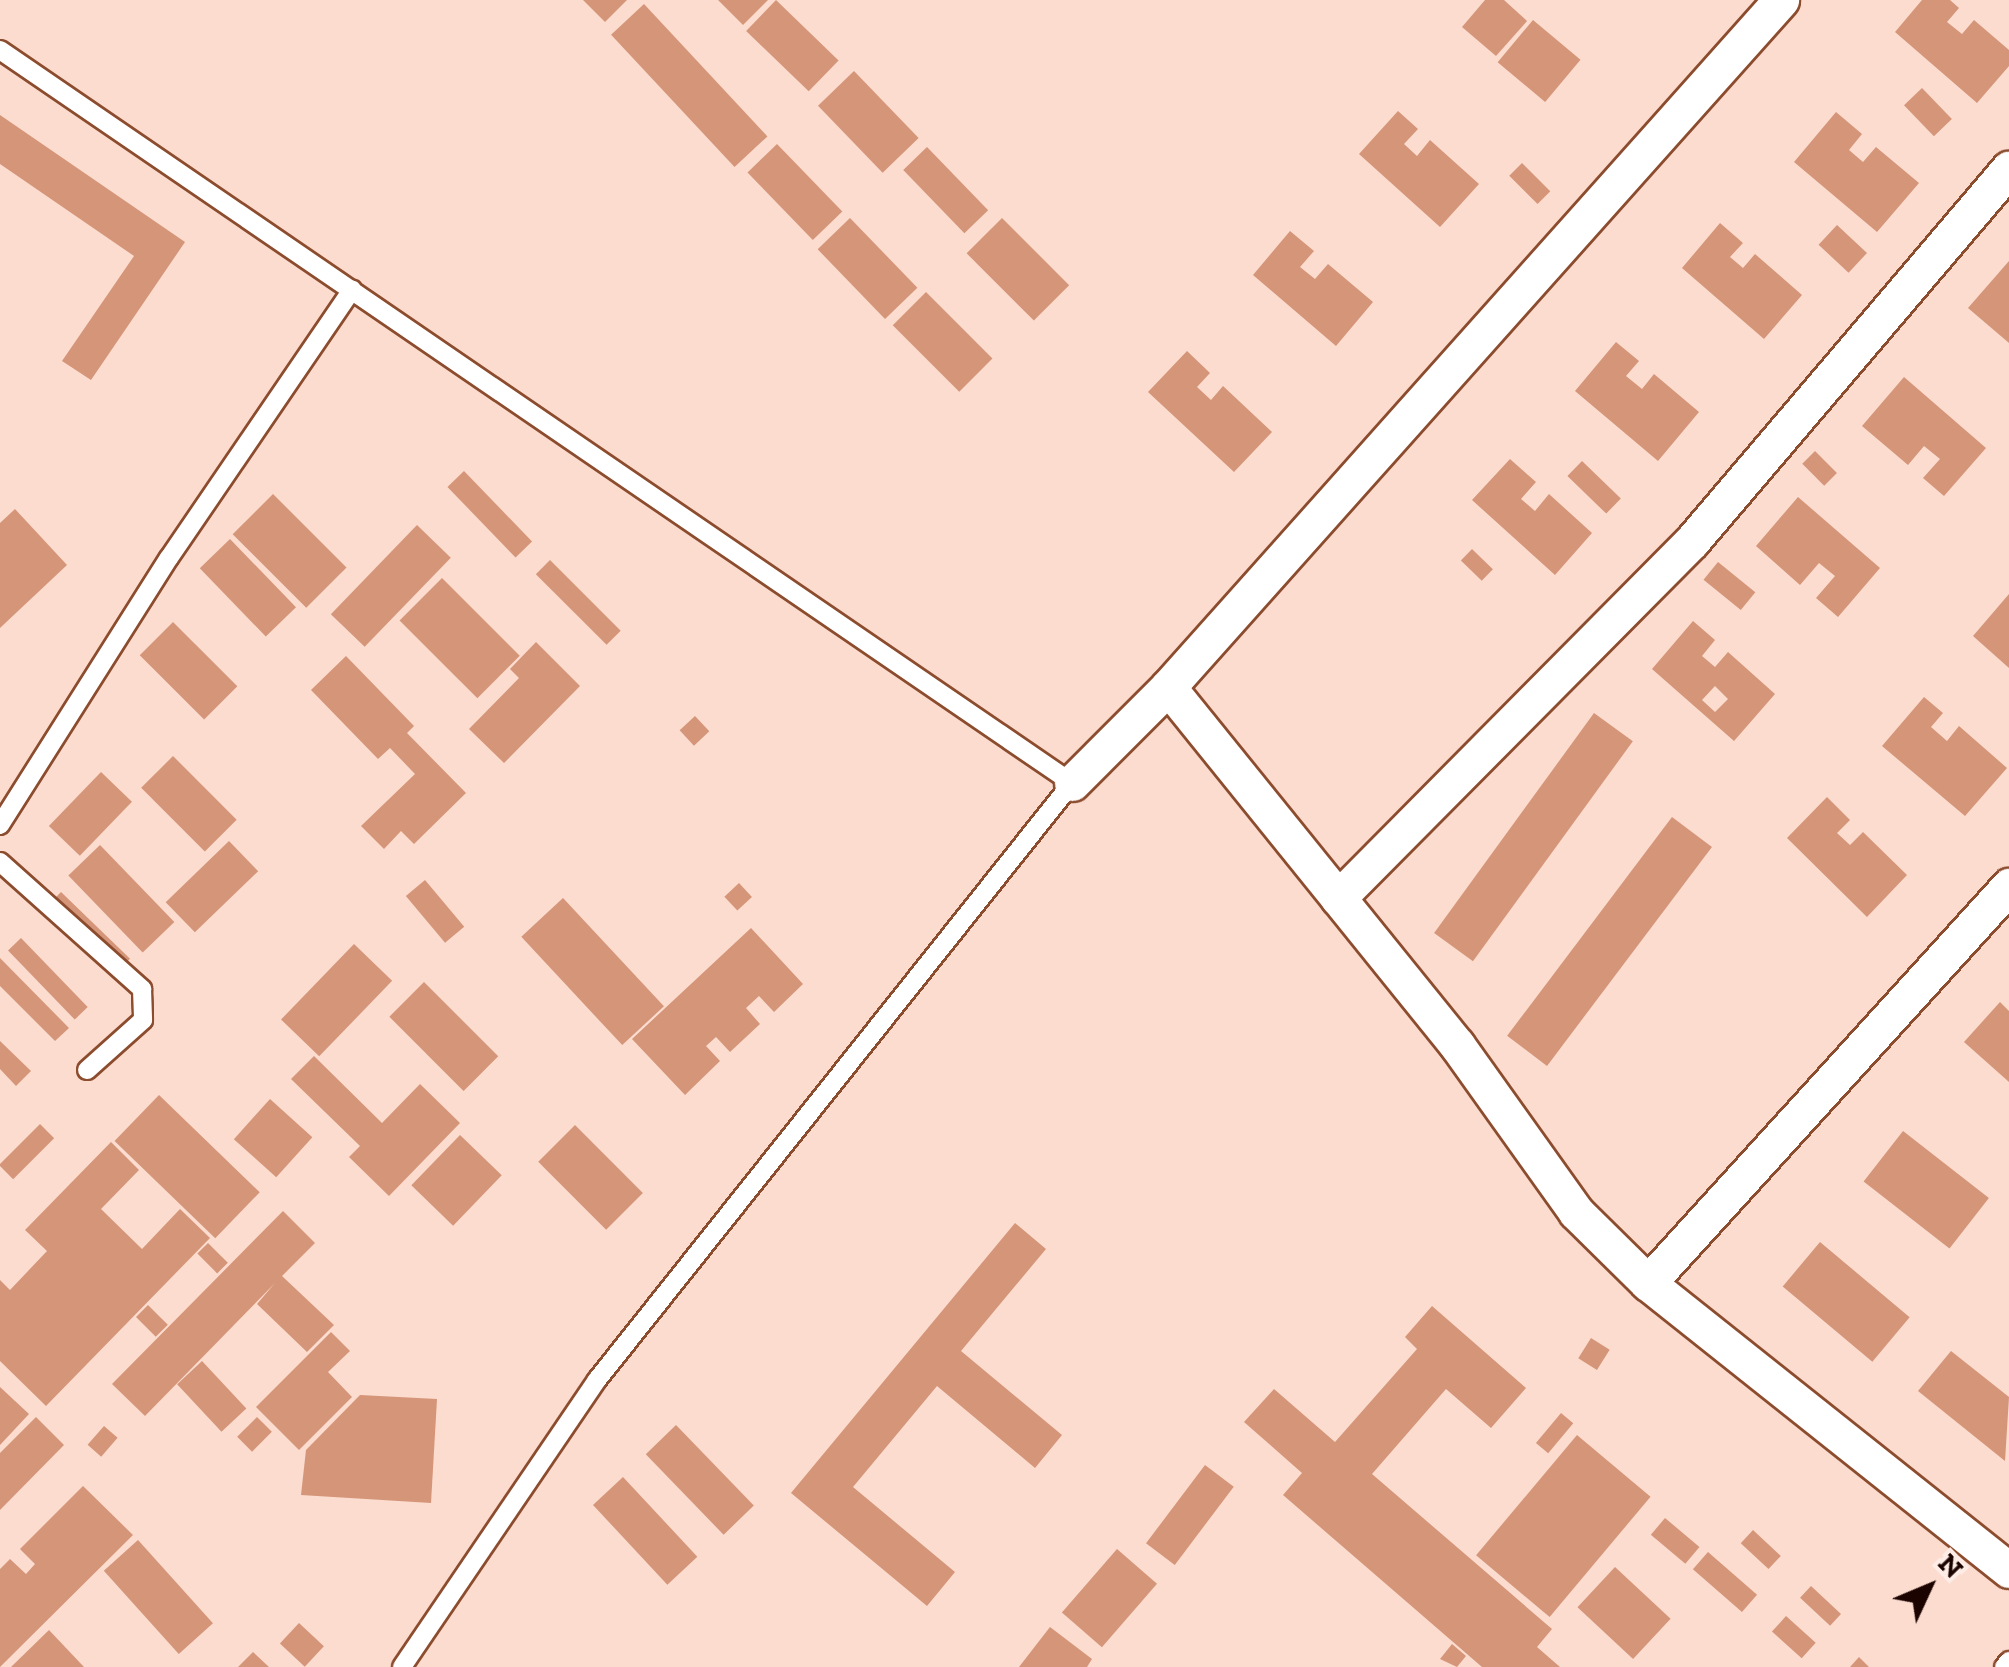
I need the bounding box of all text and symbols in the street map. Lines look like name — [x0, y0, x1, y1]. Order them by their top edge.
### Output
north arrow — [1879, 1537, 1979, 1637]
text: N — [1932, 1547, 1970, 1585]

